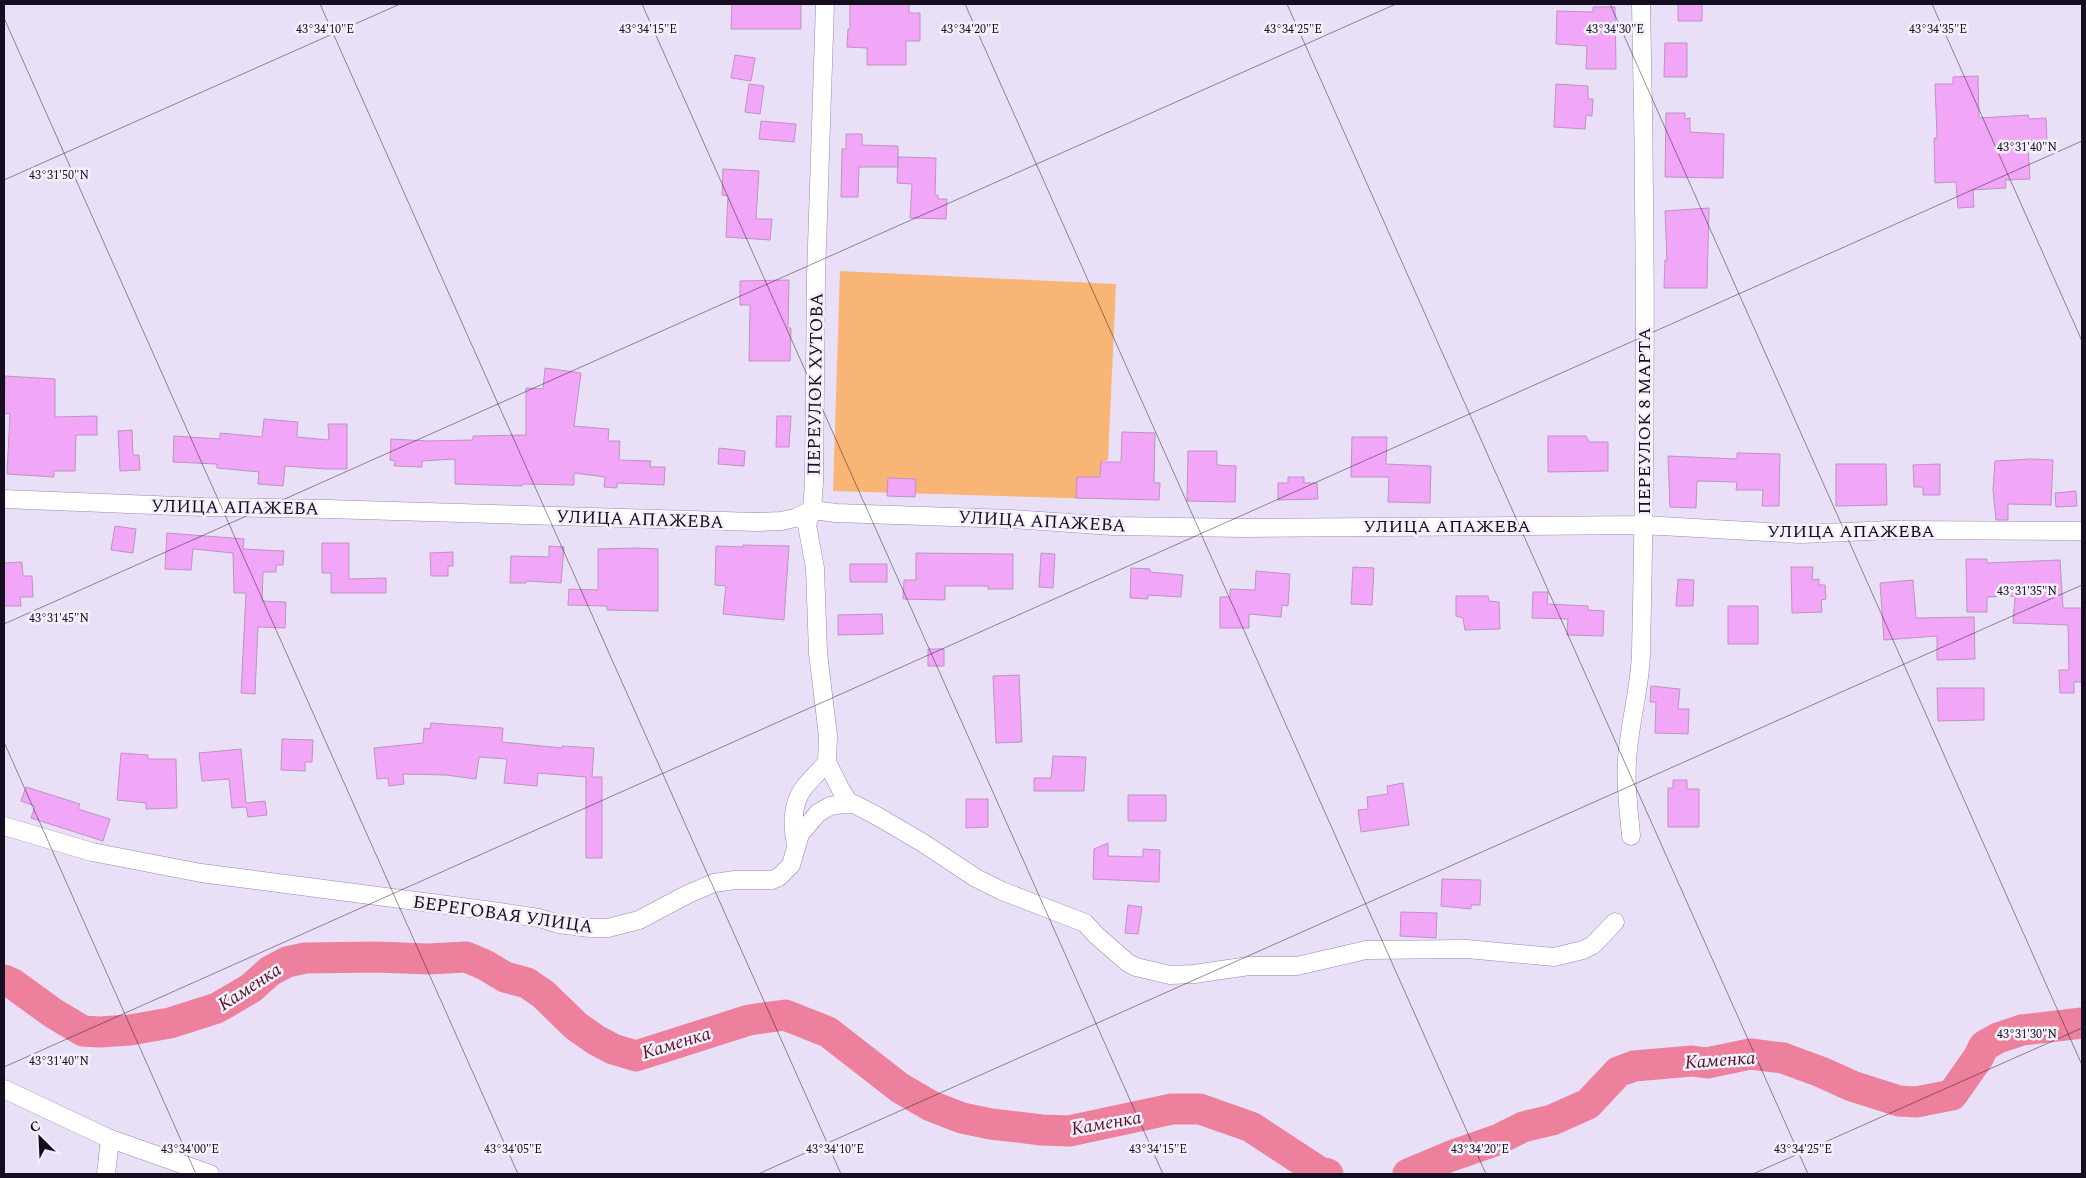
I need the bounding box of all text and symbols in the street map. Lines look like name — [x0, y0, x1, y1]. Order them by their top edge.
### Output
text: 43°34'10"E — [296, 20, 354, 39]
text: 43°34'15"E — [619, 20, 677, 39]
text: 43°34'20"E — [941, 20, 999, 39]
text: 43°34'25"E — [1264, 20, 1322, 39]
text: 43°34'30"E — [1586, 20, 1644, 39]
text: 43°34'35"E — [1909, 20, 1967, 39]
text: 43°31'40"N — [1997, 138, 2057, 157]
text: 43°31'50"N — [29, 166, 89, 185]
street label: ПЕРЕУЛОК ХУТОВА — [800, 292, 831, 476]
street label: ПЕРЕУЛОК 8 МАРТА — [1631, 328, 1658, 514]
street label: УЛИЦА АПАЖЕВА — [151, 493, 319, 522]
street label: УЛИЦА АПАЖЕВА — [556, 503, 724, 536]
street label: УЛИЦА АПАЖЕВА — [958, 504, 1126, 539]
street label: УЛИЦА АПАЖЕВА — [1363, 513, 1531, 540]
street label: УЛИЦА АПАЖЕВА — [1767, 518, 1935, 545]
text: 43°31'35"N — [1997, 582, 2057, 601]
text: 43°31'45"N — [29, 609, 89, 628]
street label: БЕРЕГОВАЯ УЛИЦА — [411, 889, 595, 940]
water label: Каменка — [212, 956, 288, 1019]
water label: Каменка — [638, 1019, 715, 1068]
text: 43°31'30"N — [1997, 1025, 2057, 1044]
water label: Каменка — [1684, 1044, 1757, 1077]
text: 43°31'40"N — [29, 1052, 89, 1071]
water label: Каменка — [1069, 1103, 1144, 1144]
north arrow — [15, 1113, 65, 1163]
text: С — [26, 1115, 44, 1138]
text: 43°34'00"E — [161, 1140, 219, 1159]
text: 43°34'05"E — [484, 1140, 542, 1159]
text: 43°34'10"E — [806, 1140, 864, 1159]
text: 43°34'15"E — [1129, 1140, 1187, 1159]
text: 43°34'20"E — [1451, 1140, 1509, 1159]
text: 43°34'25"E — [1774, 1140, 1832, 1159]

